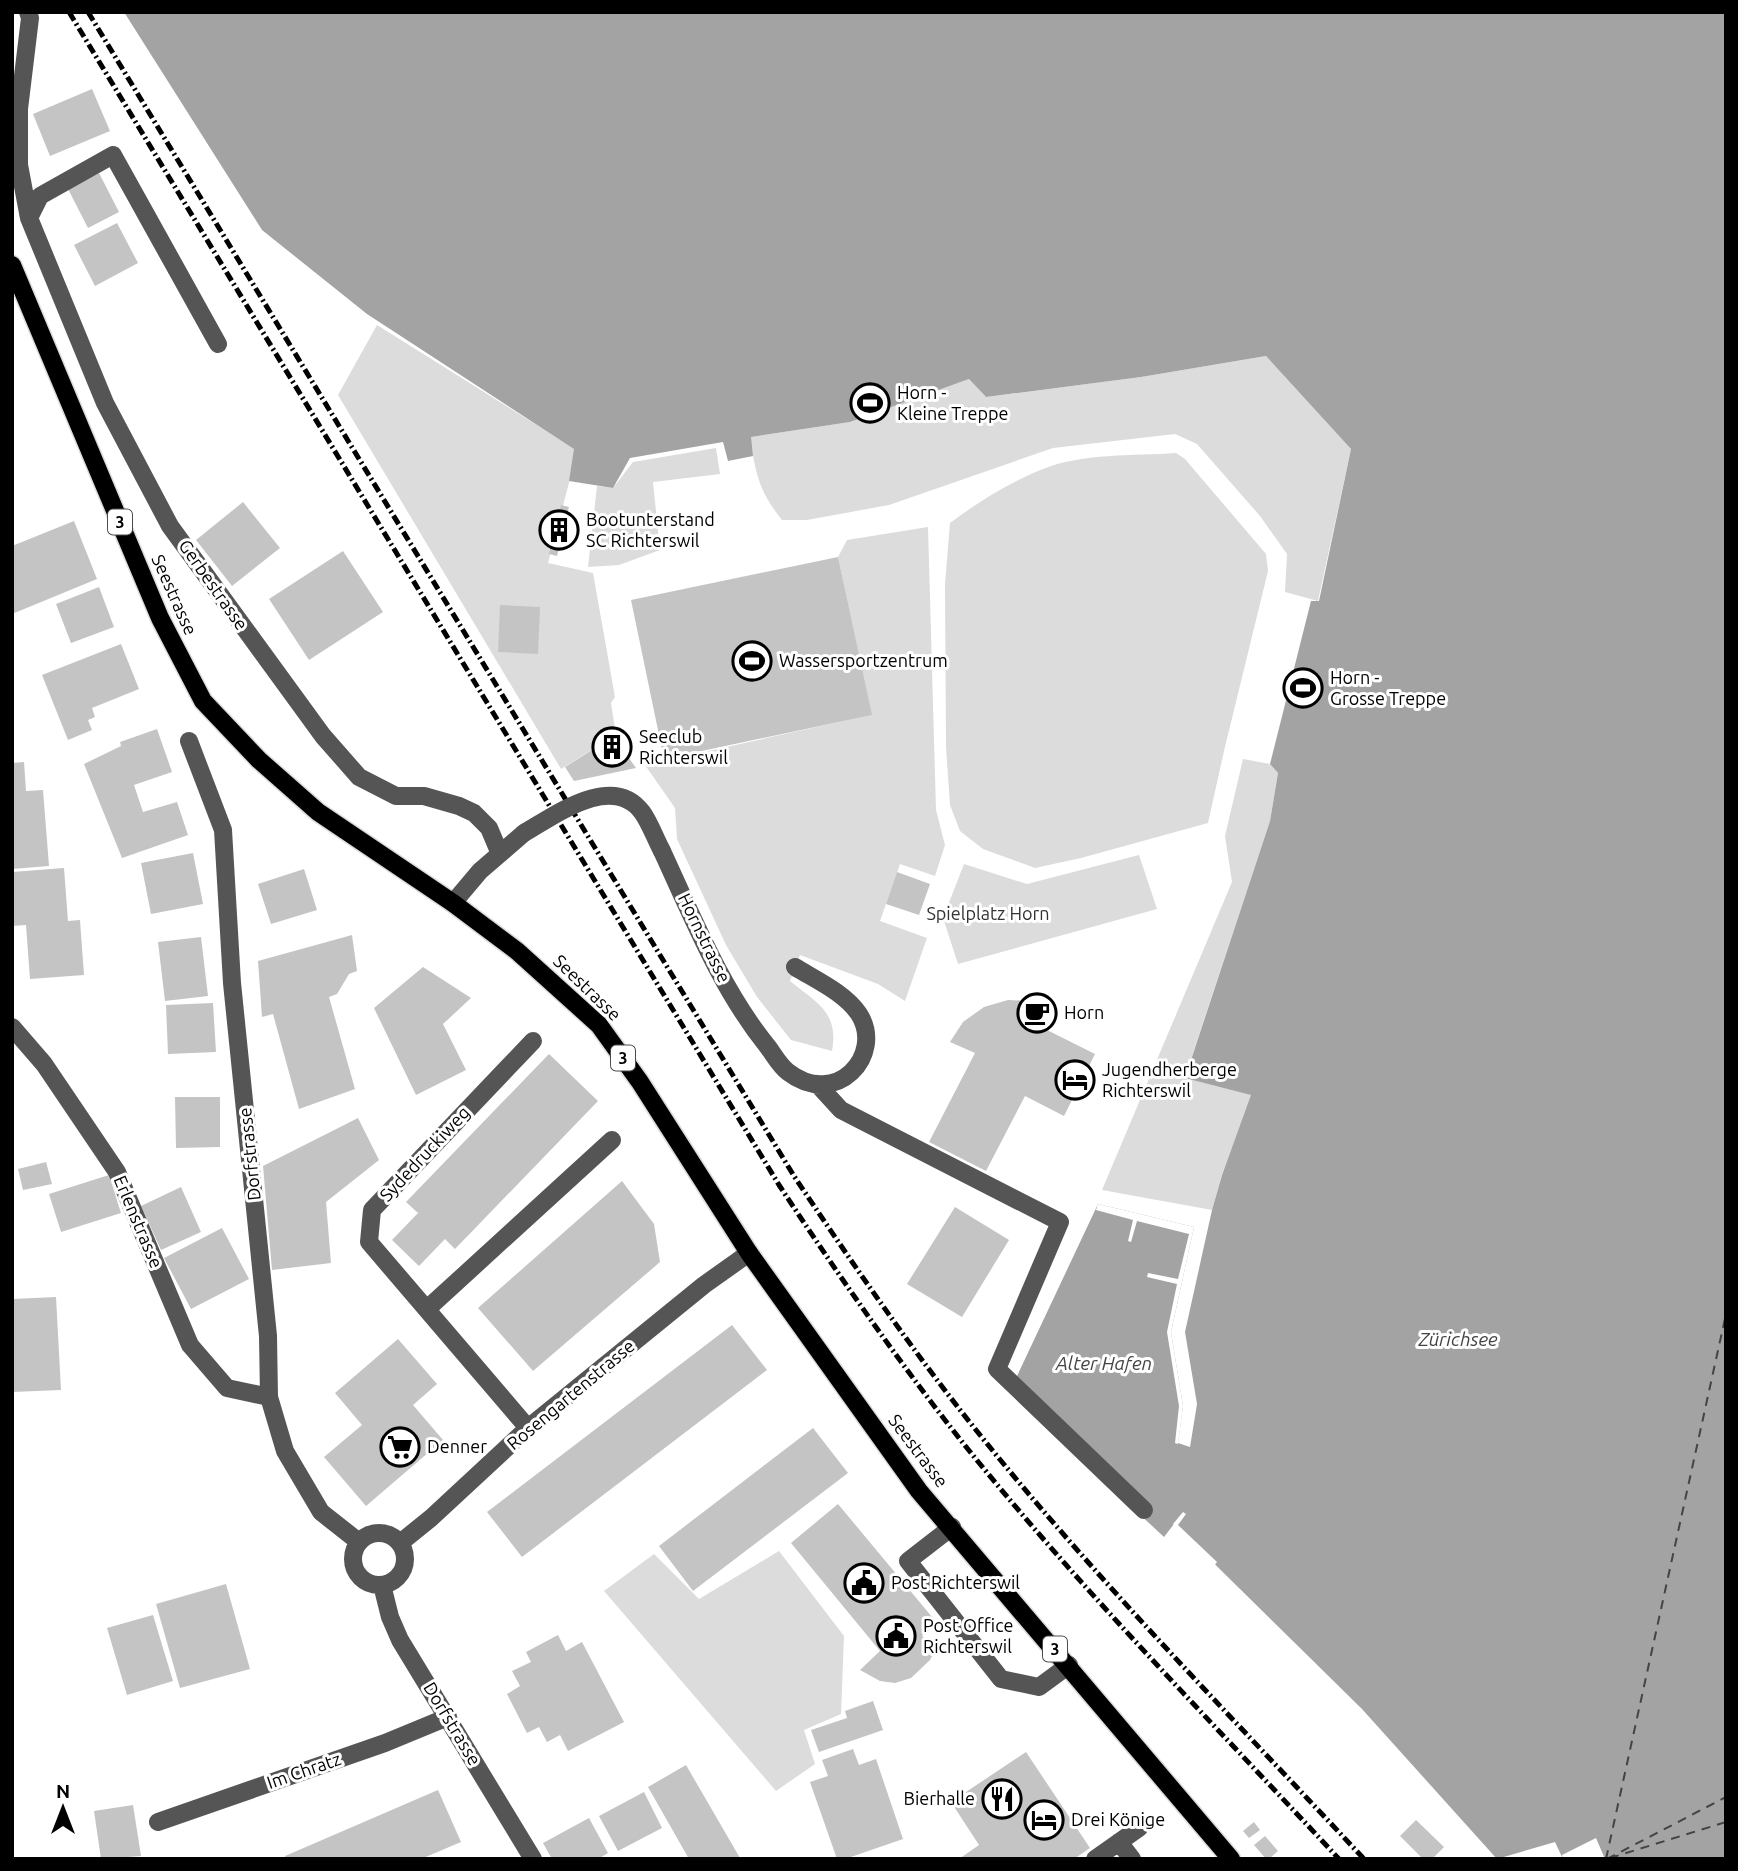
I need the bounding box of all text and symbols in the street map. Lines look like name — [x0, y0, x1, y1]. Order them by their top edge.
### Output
sports icon: Horn - Kleine Treppe — [849, 382, 891, 424]
place label: Horn - Kleine Treppe — [897, 382, 1008, 423]
road number: 3 — [108, 509, 132, 534]
building icon: Bootunterstand SC Richterswil — [538, 509, 580, 551]
place label: Bootunterstand SC Richterswil — [586, 509, 715, 550]
street label: Gerbestrasse — [175, 535, 252, 633]
street label: Seestrasse — [148, 551, 202, 638]
sports icon: Wassersportzentrum — [731, 640, 773, 682]
place label: Wassersportzentrum — [779, 650, 948, 670]
sports icon: Horn - Grosse Treppe — [1282, 667, 1324, 709]
place label: Horn - Grosse Treppe — [1330, 667, 1446, 708]
building icon: Seeclub Richterswil — [591, 726, 633, 768]
place label: Seeclub Richterswil — [639, 726, 728, 767]
street label: Hornstrasse — [675, 890, 735, 985]
park label: Spielplatz Horn — [926, 903, 1050, 923]
street label: Seestrasse — [550, 950, 626, 1024]
cafe icon: Horn — [1016, 992, 1058, 1034]
place label: Horn — [1064, 1002, 1104, 1022]
road number: 3 — [611, 1046, 635, 1070]
hotel icon: Jugendherberge Richterswil — [1054, 1059, 1096, 1101]
place label: Jugendherberge Richterswil — [1102, 1059, 1237, 1100]
street label: Sydedruckiweg — [375, 1102, 473, 1205]
street label: Dorfstrasse — [234, 1107, 264, 1202]
street label: Erlenstrasse — [110, 1172, 167, 1271]
water label: Zürichsee — [1417, 1328, 1498, 1350]
street label: Rosengartenstrasse — [503, 1335, 638, 1453]
water label: Alter Hafen — [1055, 1352, 1152, 1374]
street label: Seestrasse — [885, 1410, 953, 1491]
supermarket icon: Denner — [379, 1426, 421, 1468]
place label: Denner — [427, 1436, 487, 1456]
public building icon: Post Richterswil — [843, 1562, 885, 1604]
place label: Post Richterswil — [891, 1572, 1020, 1592]
public building icon: Post Office Richterswil — [875, 1615, 917, 1657]
place label: Post Office Richterswil — [923, 1615, 1013, 1656]
road number: 3 — [1043, 1637, 1067, 1662]
street label: Dorfstrasse — [420, 1678, 485, 1769]
street label: Im Chratz — [264, 1748, 343, 1792]
north arrow — [28, 1773, 98, 1843]
restaurant icon: Bierhalle — [981, 1778, 1023, 1820]
text: N — [56, 1780, 70, 1802]
place label: Bierhalle — [904, 1788, 975, 1808]
hotel icon: Drei Könige — [1023, 1799, 1065, 1841]
place label: Drei Könige — [1071, 1809, 1165, 1829]

